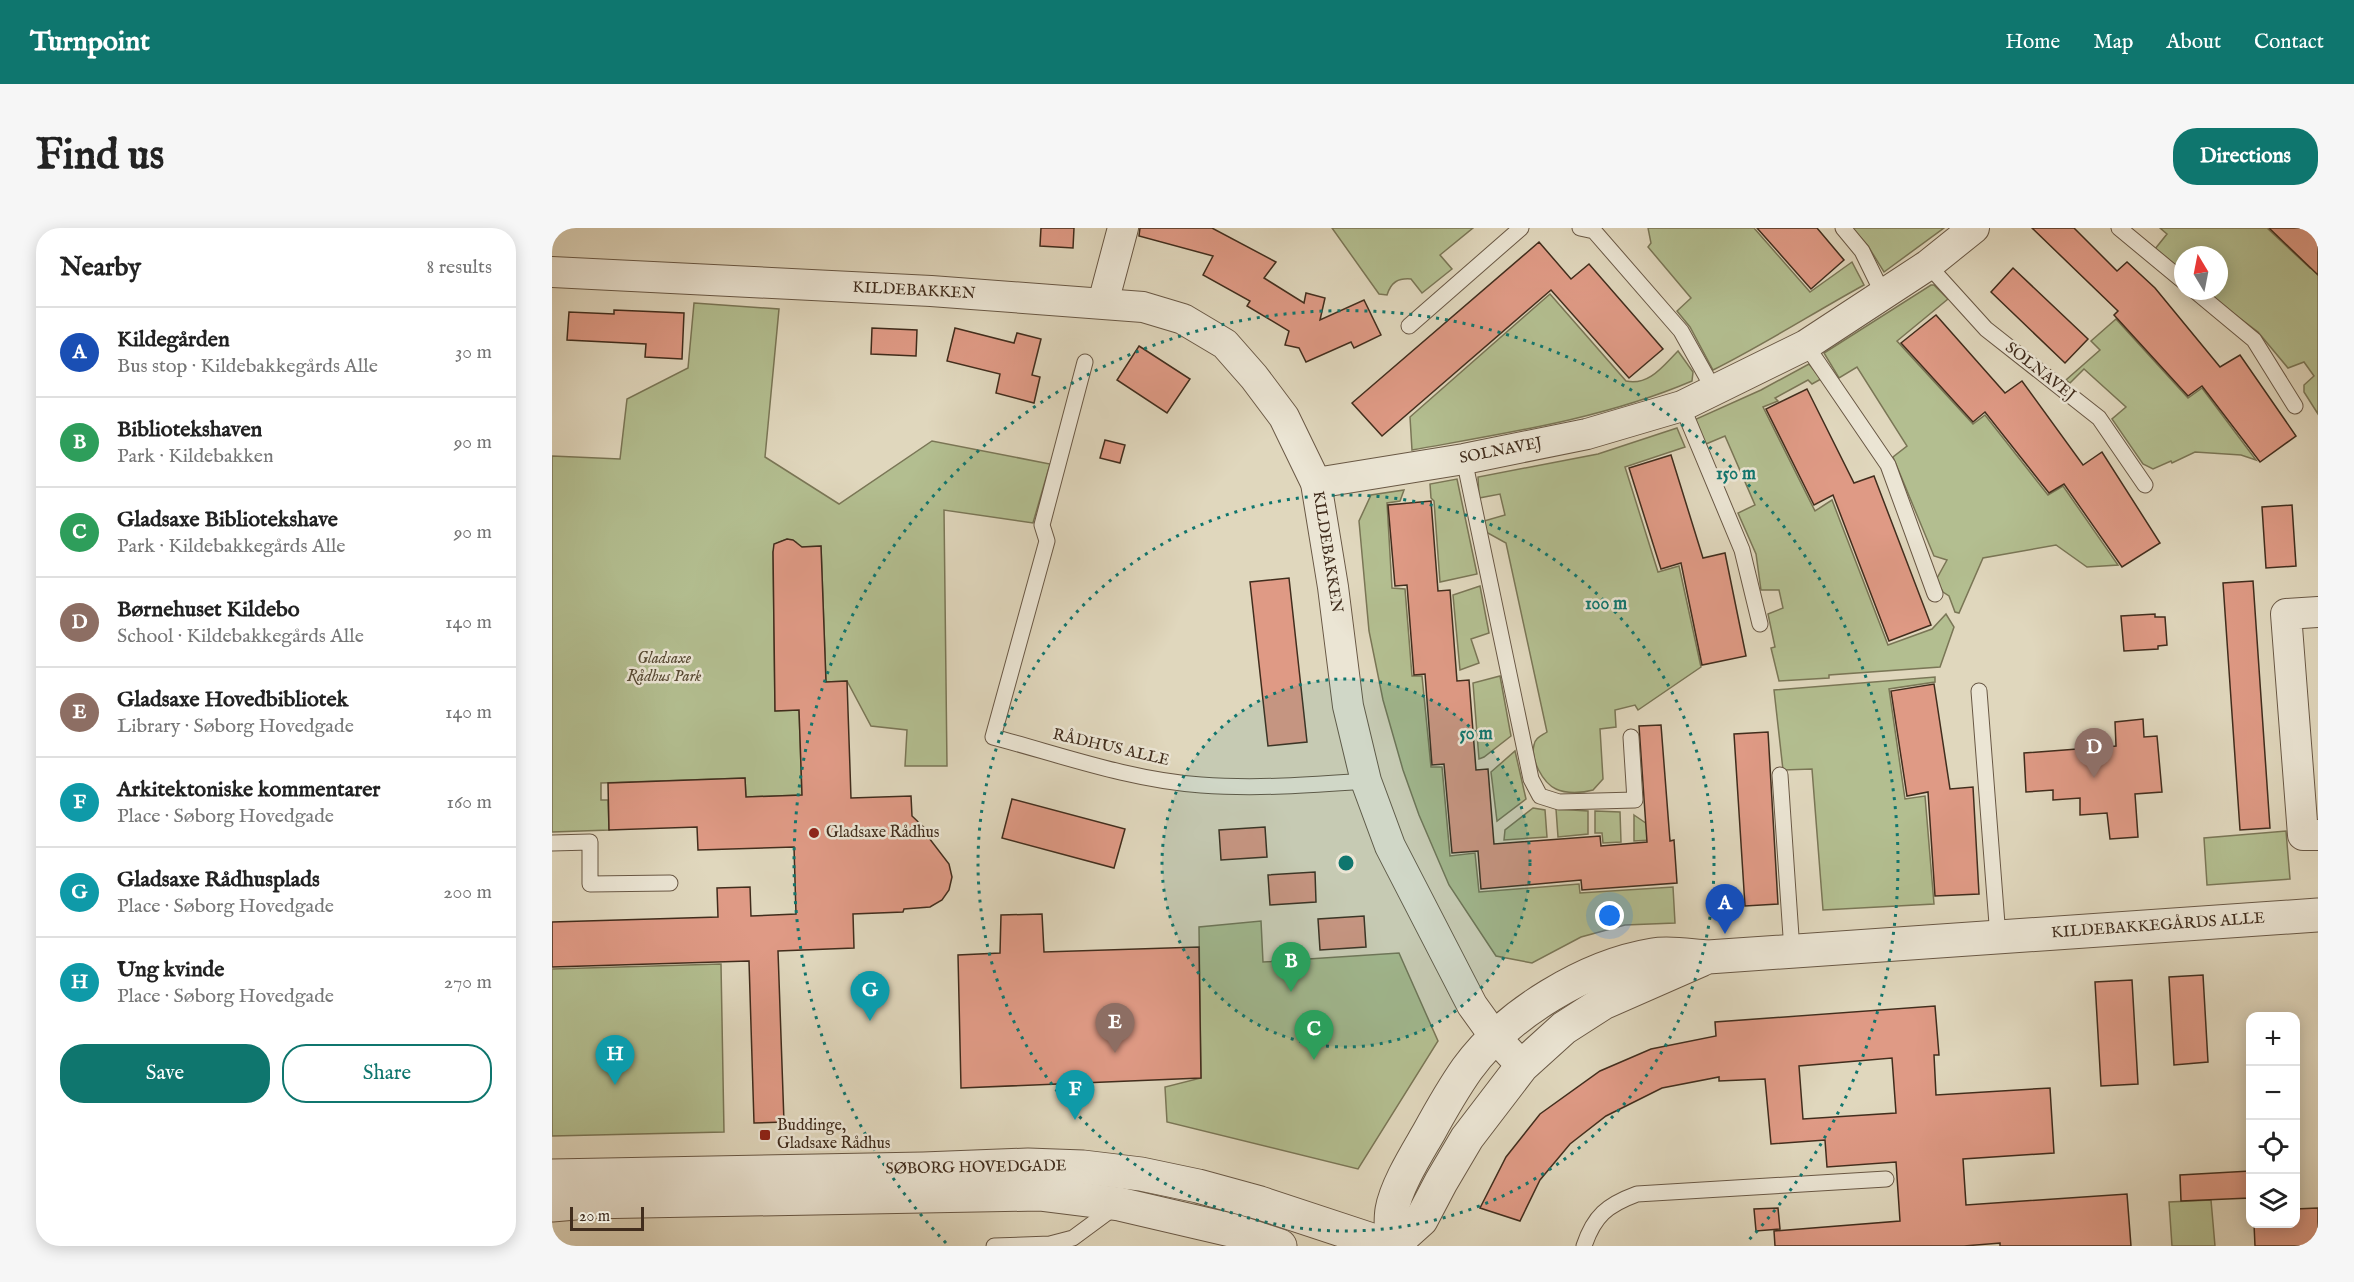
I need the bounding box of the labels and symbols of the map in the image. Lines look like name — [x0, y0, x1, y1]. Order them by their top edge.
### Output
north arrow — [2174, 246, 2228, 300]
street label: KILDEBAKKEN — [852, 278, 976, 304]
street label: SOLNAVEJ — [2001, 338, 2080, 406]
street label: SOLNAVEJ — [1458, 433, 1545, 469]
text: 150 m — [1716, 463, 1756, 486]
street label: KILDEBAKKEN — [1307, 490, 1347, 614]
text: 100 m — [1585, 593, 1627, 616]
park label: Gladsaxe Rådhus Park — [627, 649, 702, 687]
street label: RÅDHUS ALLE — [1051, 723, 1172, 771]
text: 50 m — [1459, 723, 1493, 746]
pin: D — [2074, 728, 2114, 778]
place label: Gladsaxe Rådhus — [826, 823, 940, 843]
marker: Gladsaxe Rådhus — [807, 826, 821, 840]
centre of rings — [1336, 853, 1356, 873]
pin: A — [1706, 884, 1744, 934]
your location — [1595, 901, 1624, 930]
street label: KILDEBAKKEGÅRDS ALLE — [2050, 907, 2265, 943]
pin: B — [1272, 942, 1310, 992]
pin: G — [850, 972, 890, 1021]
pin: E — [1096, 1004, 1134, 1053]
pin: C — [1294, 1010, 1334, 1060]
pin: H — [596, 1036, 634, 1085]
pin: F — [1056, 1070, 1094, 1120]
place label: Buddinge, Gladsaxe Rådhus — [777, 1116, 891, 1154]
marker: Buddinge, Gladsaxe Rådhus — [758, 1128, 772, 1142]
street label: SØBORG HOVEDGADE — [885, 1156, 1067, 1180]
scale bar — [570, 1204, 644, 1232]

